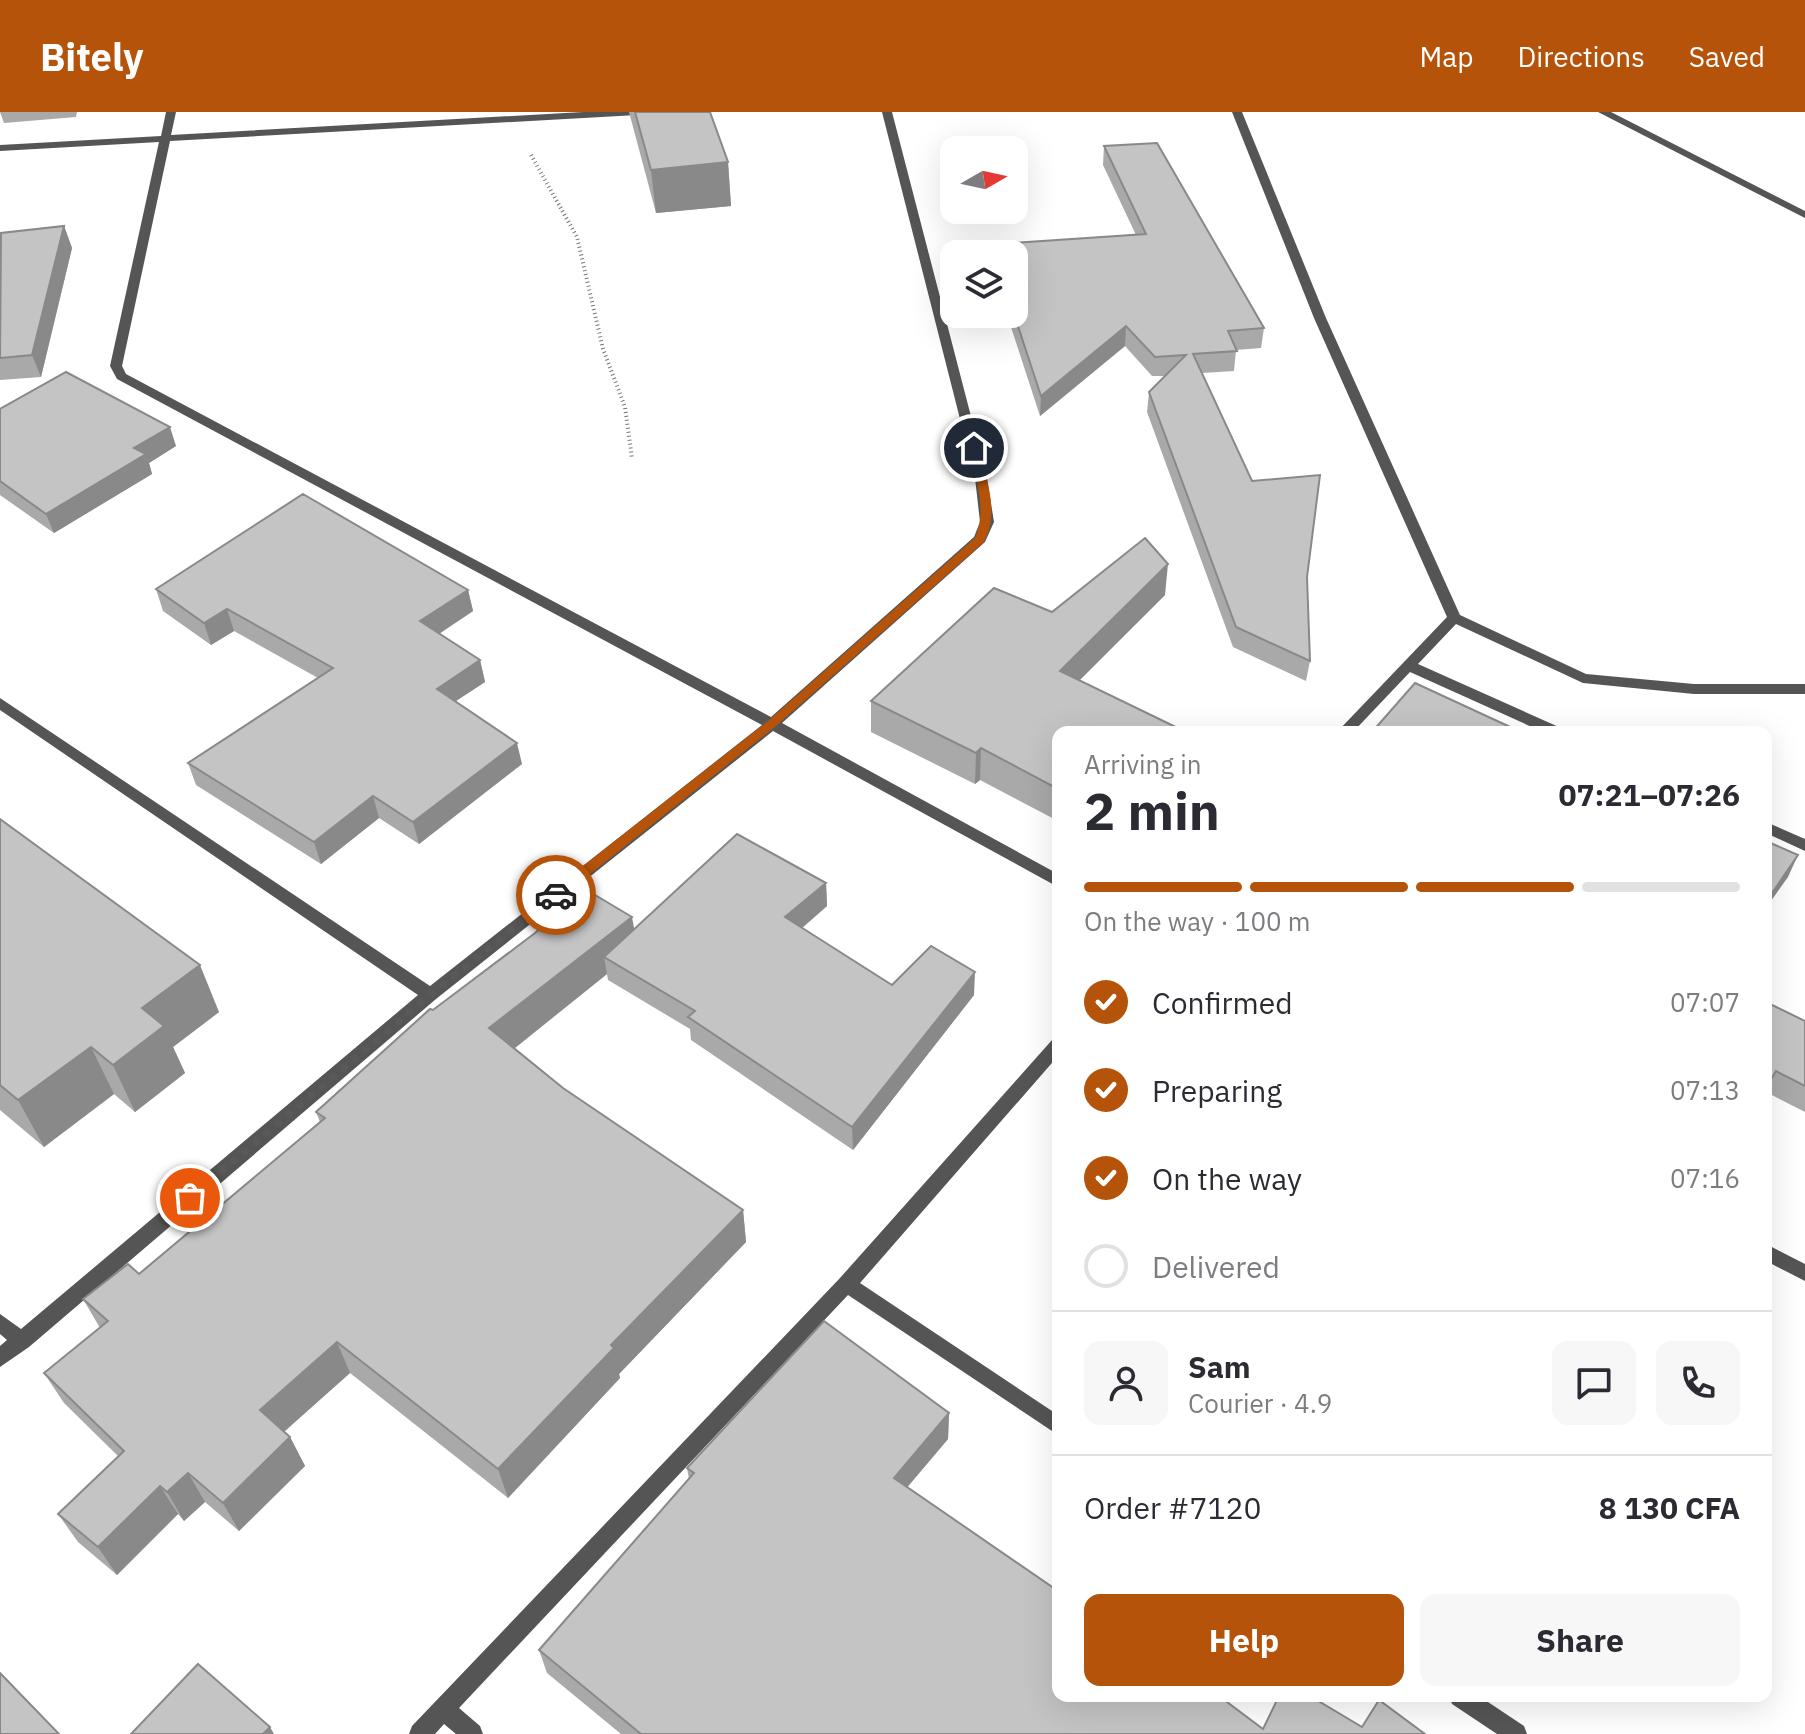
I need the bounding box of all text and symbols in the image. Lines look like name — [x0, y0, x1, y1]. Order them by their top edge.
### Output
text: Bitely — [40, 32, 144, 81]
text: Map — [1419, 38, 1473, 75]
text: Directions — [1517, 38, 1645, 75]
text: Saved — [1689, 38, 1765, 75]
north arrow — [940, 136, 1028, 224]
map controls — [940, 136, 1028, 328]
button: layers — [940, 240, 1028, 328]
pin — [940, 414, 1008, 482]
icon: home — [952, 426, 996, 470]
text: Arriving in — [1084, 747, 1201, 781]
text: 07:21–07:26 — [1559, 775, 1740, 814]
text: 2 min — [1084, 777, 1220, 844]
courier — [516, 855, 596, 935]
icon: car — [534, 873, 578, 917]
text: On the way · 100 m — [1084, 904, 1310, 938]
icon: check — [1084, 980, 1128, 1024]
text: Confirmed — [1152, 983, 1293, 1022]
text: 07:07 — [1670, 985, 1740, 1019]
icon: check — [1084, 1068, 1128, 1112]
text: Preparing — [1152, 1071, 1282, 1110]
text: 07:13 — [1670, 1073, 1740, 1107]
icon: check — [1084, 1156, 1128, 1200]
text: On the way — [1152, 1159, 1302, 1198]
text: 07:16 — [1670, 1161, 1740, 1195]
pin — [156, 1164, 224, 1232]
icon: bag — [168, 1176, 212, 1220]
text: Delivered — [1152, 1247, 1280, 1286]
button: person — [1084, 1341, 1168, 1425]
button: chat — [1552, 1341, 1636, 1425]
button: phone — [1656, 1341, 1740, 1425]
text: Sam — [1188, 1347, 1251, 1386]
text: Courier · 4.9 — [1188, 1386, 1332, 1420]
text: Order #7120 — [1084, 1488, 1261, 1527]
text: 8 130 CFA — [1599, 1488, 1740, 1527]
button: Help — [1084, 1594, 1404, 1686]
button: Share — [1420, 1594, 1740, 1686]

